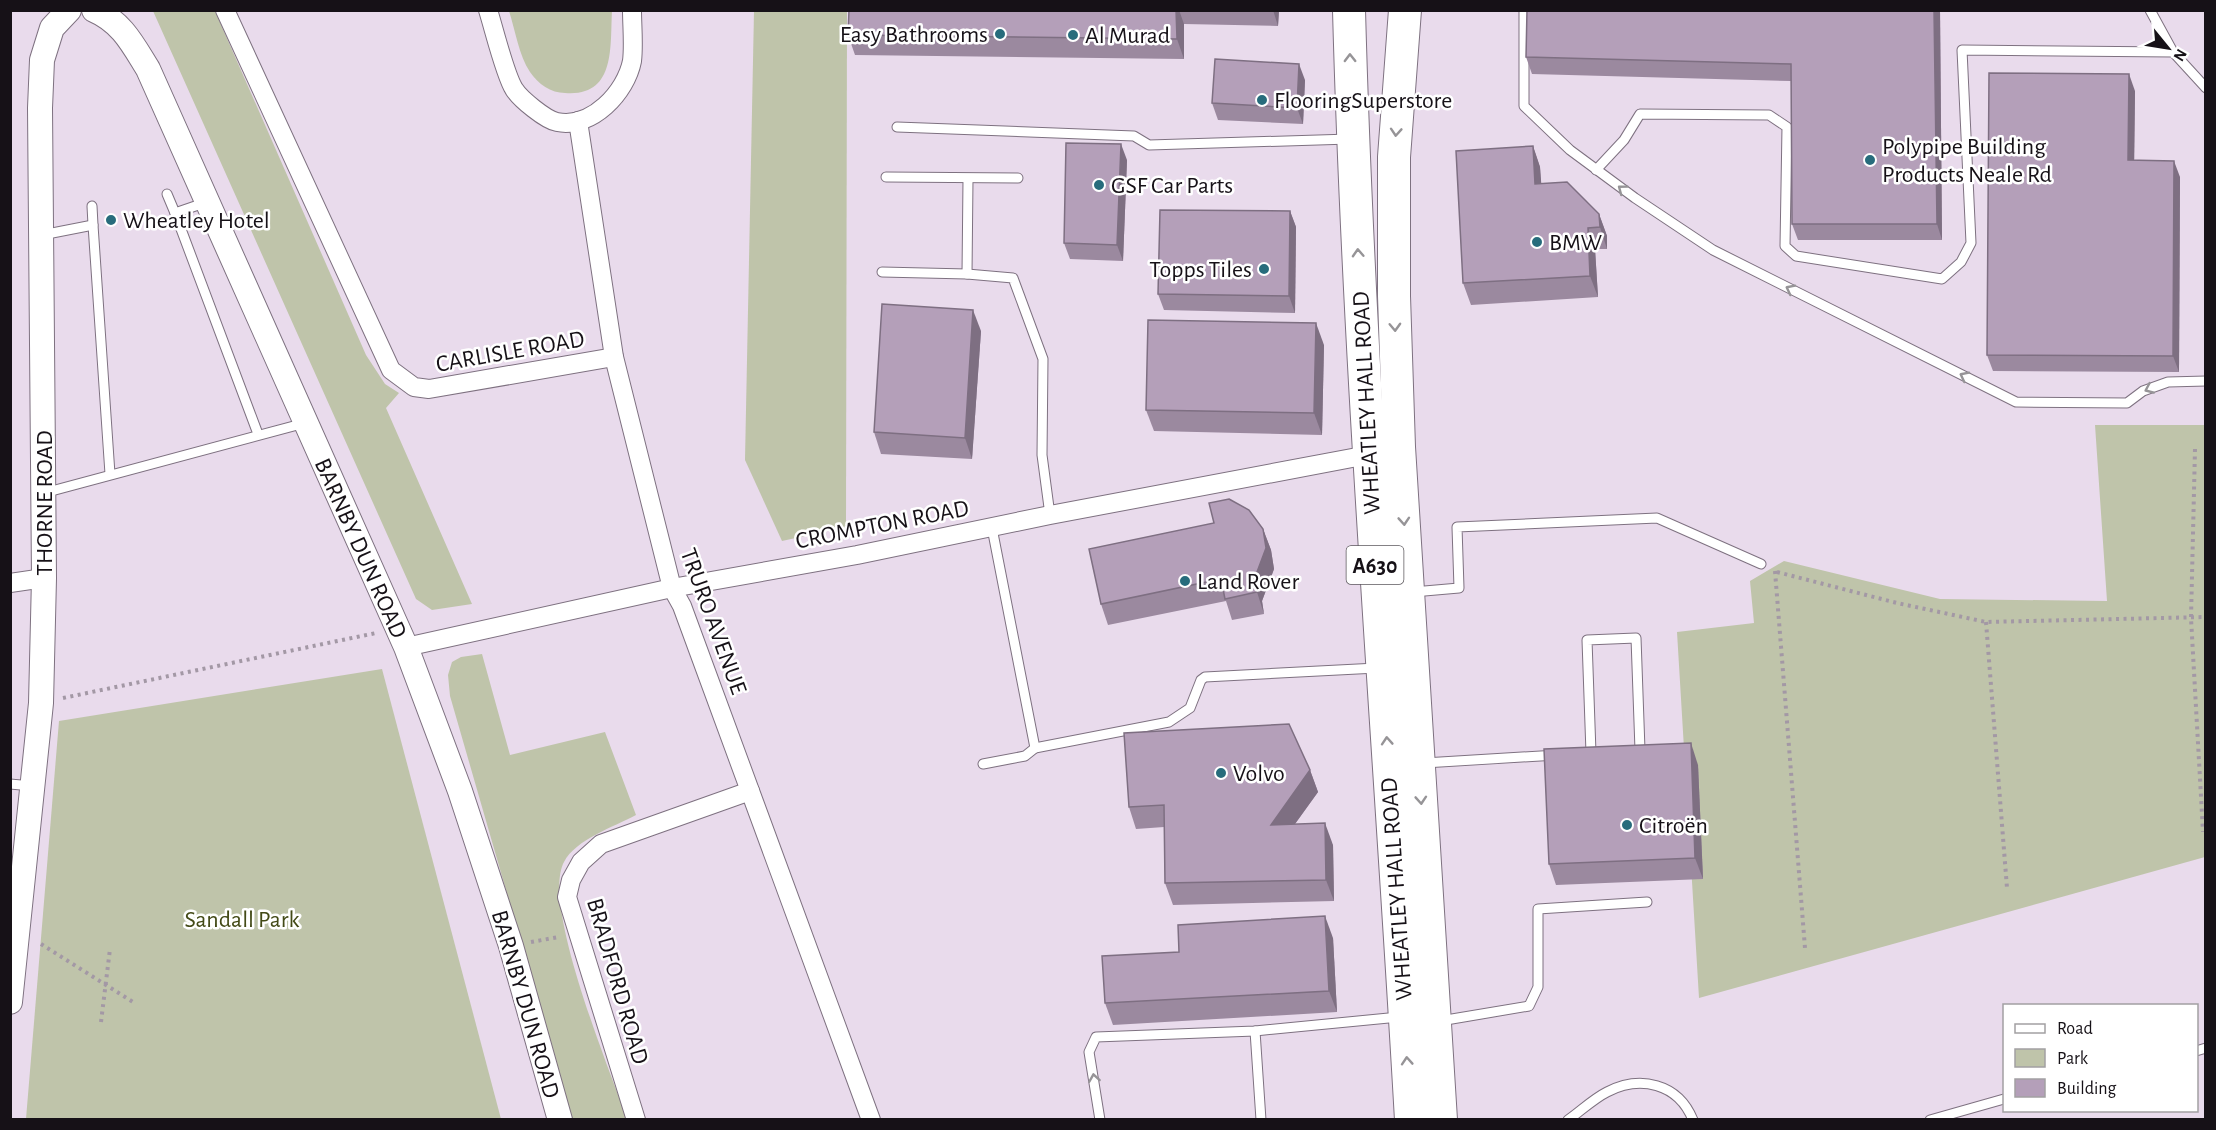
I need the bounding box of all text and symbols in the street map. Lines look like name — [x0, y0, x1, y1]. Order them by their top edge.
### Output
north arrow — [2138, 18, 2198, 78]
place label: Easy Bathrooms — [840, 23, 988, 47]
place label: Al Murad — [1085, 24, 1170, 48]
marker: Easy Bathrooms — [993, 27, 1007, 41]
marker: Al Murad — [1066, 28, 1080, 42]
text: N — [2170, 46, 2190, 64]
one-way arrow — [1344, 53, 1357, 62]
place label: FlooringSuperstore — [1274, 89, 1452, 113]
marker: FlooringSuperstore — [1255, 93, 1269, 107]
one-way arrow — [1390, 127, 1403, 136]
place label: Polypipe Building Products Neale Rd — [1882, 135, 2052, 187]
marker: Polypipe Building Products Neale Rd — [1863, 153, 1877, 167]
place label: GSF Car Parts — [1111, 174, 1233, 198]
marker: GSF Car Parts — [1092, 178, 1106, 192]
one-way arrow — [1618, 185, 1629, 196]
place label: Wheatley Hotel — [123, 209, 270, 233]
marker: Wheatley Hotel — [104, 213, 118, 227]
place label: BMW — [1549, 231, 1603, 255]
marker: BMW — [1530, 235, 1544, 249]
one-way arrow — [1352, 248, 1365, 257]
place label: Topps Tiles — [1149, 258, 1252, 282]
marker: Topps Tiles — [1257, 262, 1271, 276]
one-way arrow — [1785, 284, 1796, 296]
street label: WHEATLEY HALL ROAD — [1349, 291, 1385, 515]
one-way arrow — [1388, 322, 1401, 331]
street label: CARLISLE ROAD — [434, 327, 586, 377]
one-way arrow — [1959, 372, 1970, 383]
one-way arrow — [2144, 382, 2155, 394]
street label: THORNE ROAD — [33, 430, 57, 576]
street label: BARNBY DUN ROAD — [310, 455, 411, 642]
street label: CROMPTON ROAD — [794, 496, 971, 554]
one-way arrow — [1397, 517, 1410, 526]
street label: TRURO AVENUE — [676, 545, 751, 698]
road number: A630 — [1346, 546, 1404, 584]
place label: Land Rover — [1197, 570, 1299, 594]
marker: Land Rover — [1178, 574, 1192, 588]
one-way arrow — [1380, 736, 1393, 745]
place label: Volvo — [1233, 762, 1285, 786]
marker: Volvo — [1214, 766, 1228, 780]
street label: WHEATLEY HALL ROAD — [1377, 777, 1417, 1001]
one-way arrow — [1414, 795, 1427, 804]
place label: Citroën — [1639, 814, 1708, 838]
marker: Citroën — [1620, 818, 1634, 832]
street label: BRADFORD ROAD — [582, 896, 652, 1067]
park label: Sandall Park — [185, 908, 299, 932]
street label: BARNBY DUN ROAD — [487, 908, 563, 1101]
legend — [2003, 1004, 2198, 1112]
text: Road — [2057, 1020, 2093, 1038]
text: Park — [2057, 1050, 2089, 1068]
one-way arrow — [1401, 1057, 1414, 1066]
one-way arrow — [1088, 1073, 1100, 1082]
text: Building — [2057, 1080, 2117, 1098]

